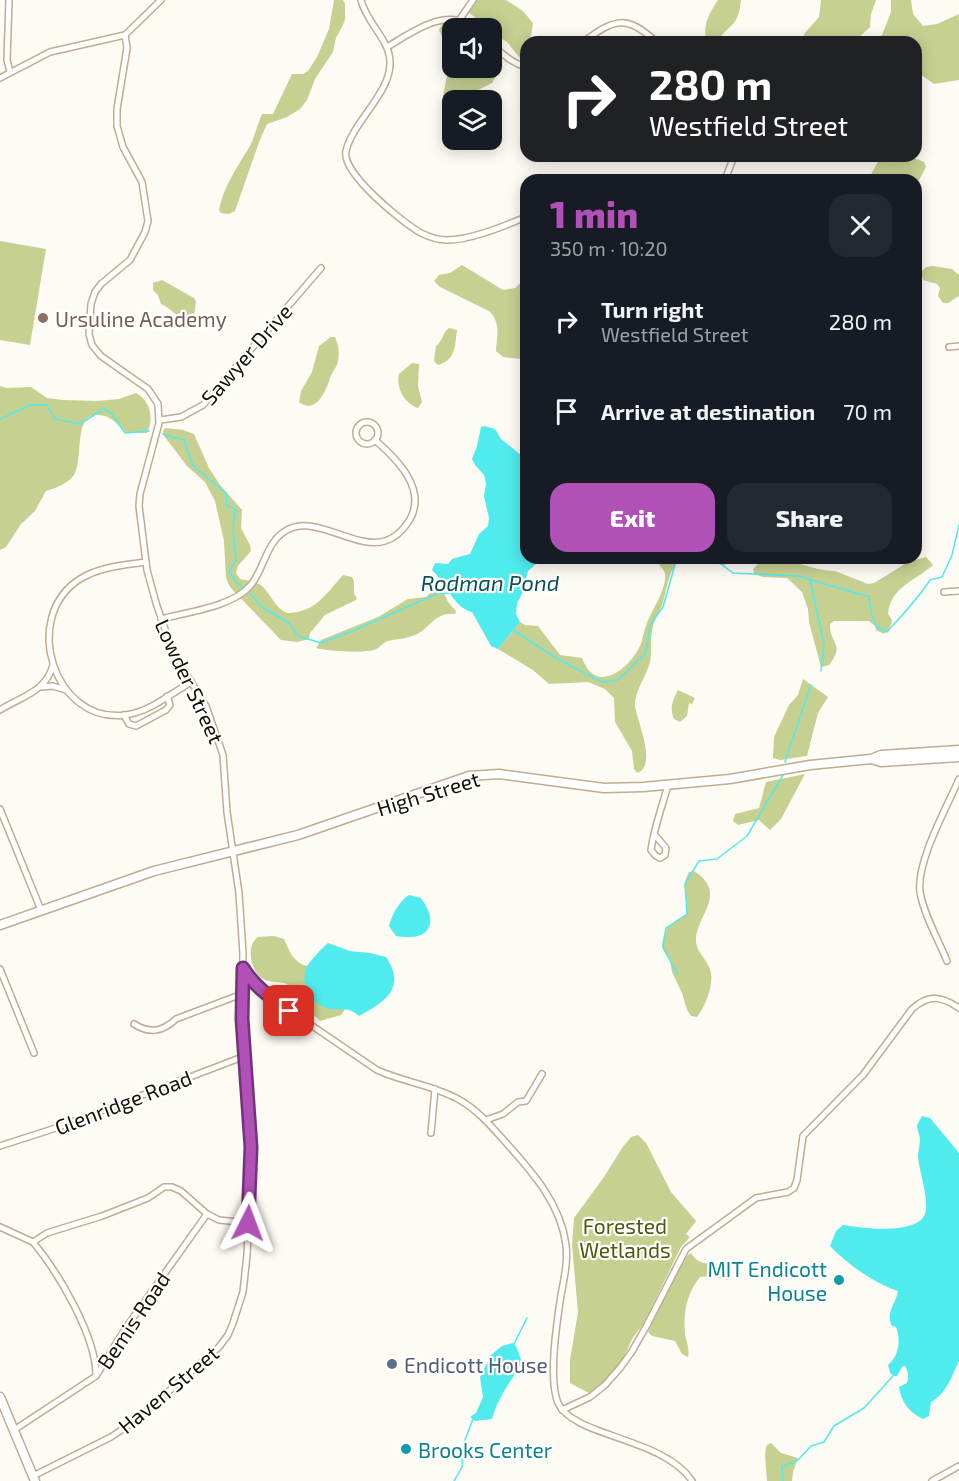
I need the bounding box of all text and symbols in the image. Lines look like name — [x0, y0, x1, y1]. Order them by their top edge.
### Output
map controls — [442, 18, 502, 150]
button: sound — [442, 18, 502, 78]
text: 280 m — [649, 58, 772, 108]
icon: right — [550, 60, 628, 138]
button: layers — [442, 90, 502, 150]
text: Westfield Street — [649, 109, 848, 141]
text: 1 min — [550, 192, 638, 235]
button: close — [829, 194, 892, 257]
text: 350 m · 10:20 — [550, 236, 668, 260]
text: Turn right — [601, 296, 703, 322]
street label: Sawyer Drive — [195, 298, 297, 410]
icon: right — [550, 305, 583, 338]
place label: Ursuline Academy — [55, 306, 227, 331]
text: 280 m — [829, 308, 892, 334]
marker: Ursuline Academy — [36, 311, 50, 325]
text: Westfield Street — [601, 322, 748, 346]
icon: arrive — [550, 395, 583, 428]
text: Arrive at destination — [601, 398, 815, 424]
text: 70 m — [843, 398, 892, 424]
button: Exit — [550, 483, 715, 552]
button: Share — [727, 483, 892, 552]
water label: Rodman Pond — [421, 569, 560, 595]
street label: Lowder Street — [150, 615, 230, 747]
street label: High Street — [374, 766, 482, 820]
pin — [263, 985, 314, 1036]
icon: arrive — [272, 994, 305, 1027]
street label: Glenridge Road — [51, 1064, 195, 1140]
position arrow — [216, 1191, 280, 1255]
park label: Forested Wetlands — [579, 1213, 671, 1262]
place label: MIT Endicott House — [707, 1256, 827, 1305]
street label: Bemis Road — [91, 1267, 175, 1373]
marker: MIT Endicott House — [832, 1273, 846, 1287]
street label: Haven Street — [113, 1340, 223, 1438]
place label: Endicott House — [404, 1352, 548, 1377]
marker: Endicott House — [385, 1357, 399, 1371]
place label: Brooks Center — [418, 1437, 553, 1462]
marker: Brooks Center — [399, 1442, 413, 1456]

